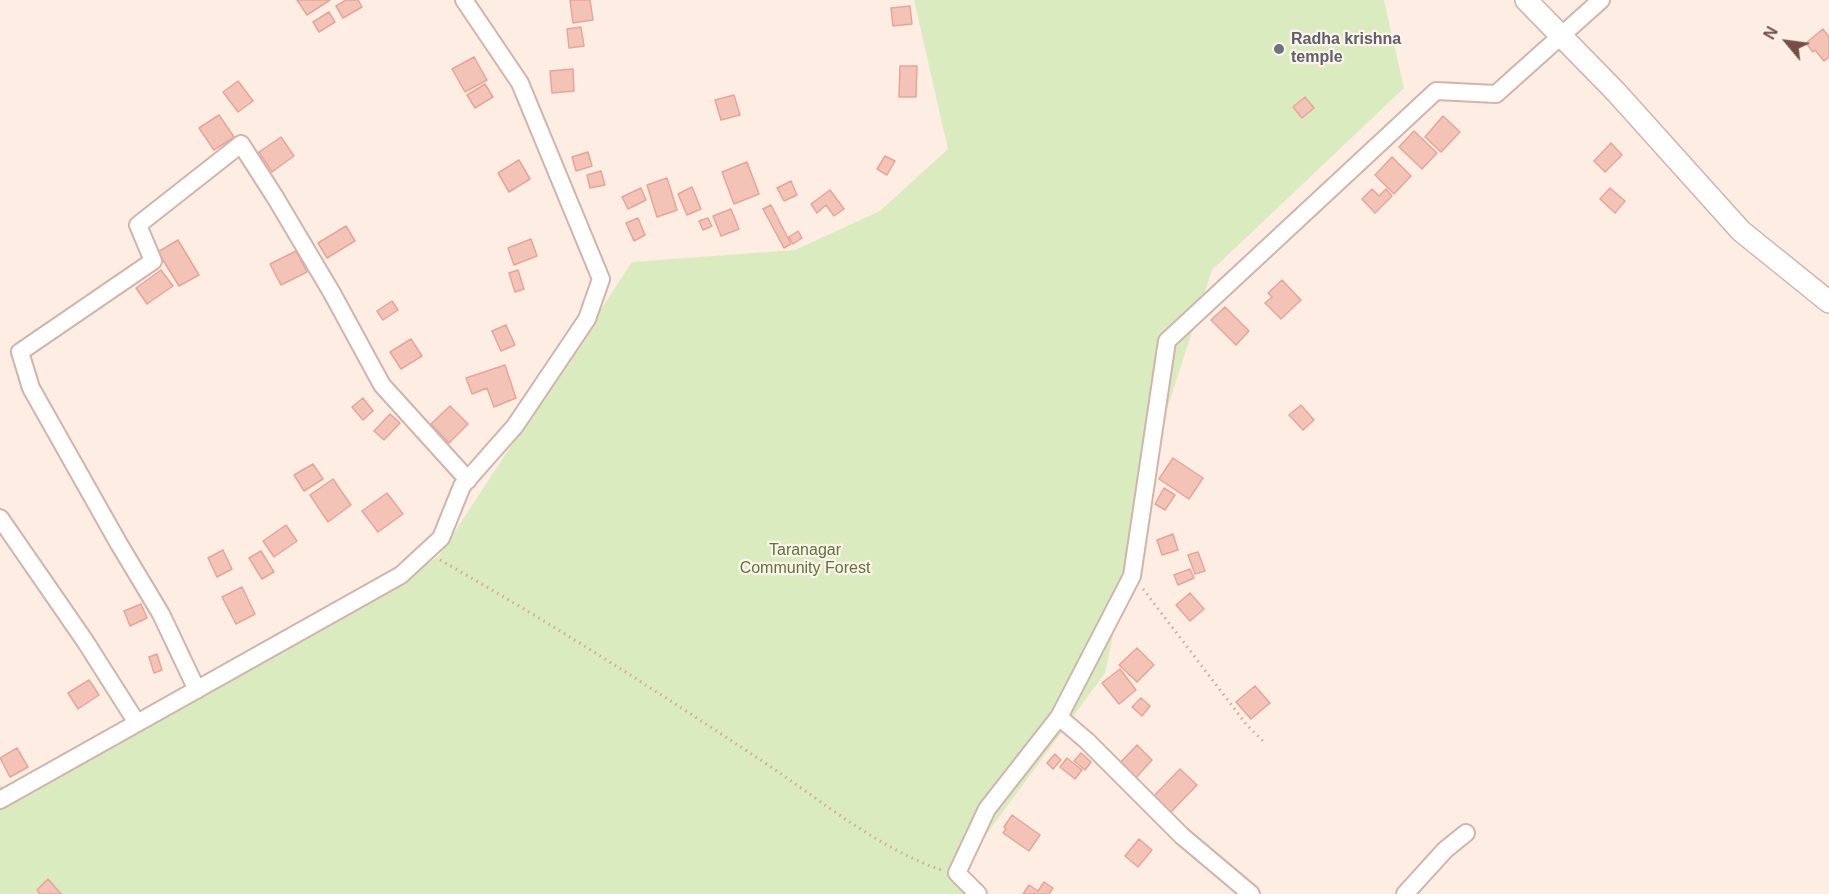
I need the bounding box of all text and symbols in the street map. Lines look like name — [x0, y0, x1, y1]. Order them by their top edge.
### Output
north arrow — [1757, 12, 1817, 72]
text: N — [1761, 24, 1781, 42]
place label: Radha krishna temple — [1291, 30, 1401, 68]
marker: Radha krishna temple — [1272, 42, 1286, 56]
park label: Taranagar Community Forest — [740, 541, 870, 579]

